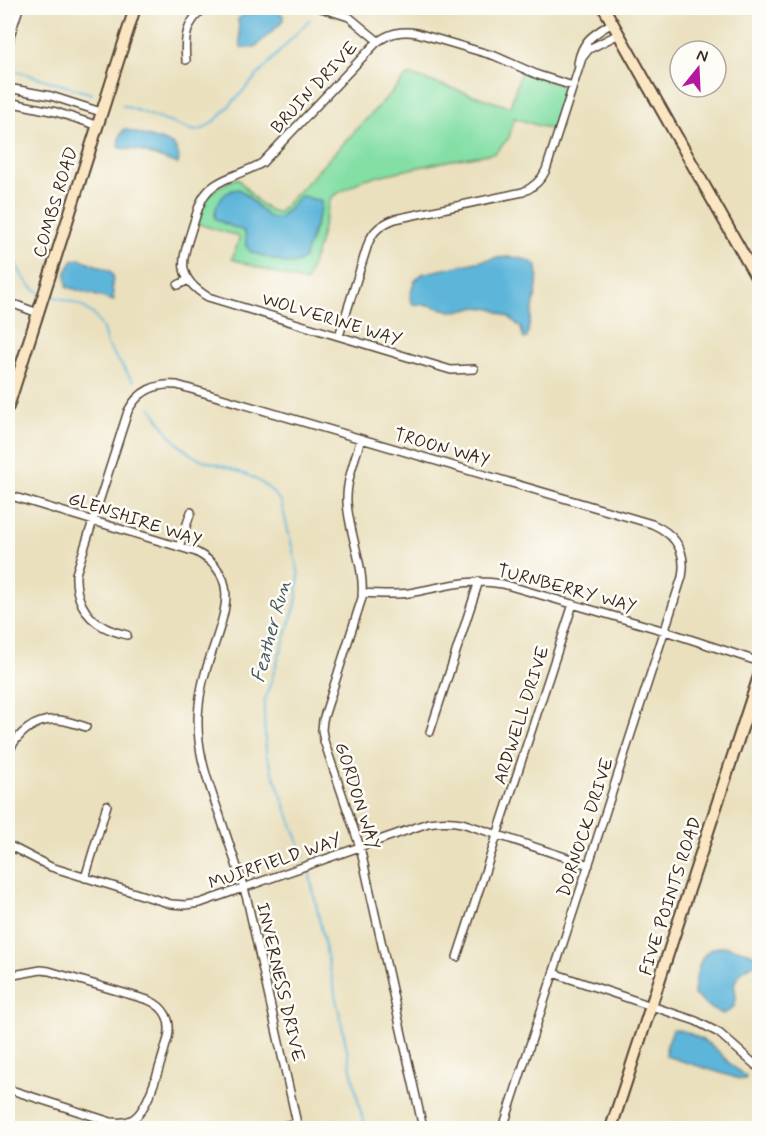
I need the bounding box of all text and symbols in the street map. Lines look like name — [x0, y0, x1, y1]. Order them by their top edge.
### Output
street label: BRUIN DRIVE — [266, 36, 364, 139]
north arrow — [668, 39, 728, 99]
text: N — [694, 45, 710, 68]
street label: COMBS ROAD — [28, 144, 84, 261]
street label: WOLVERINE WAY — [259, 287, 405, 353]
street label: TROON WAY — [391, 423, 492, 473]
street label: GLENSHIRE WAY — [65, 487, 204, 553]
street label: TURNBERRY WAY — [494, 559, 639, 619]
water label: Feather Run — [245, 577, 298, 686]
street label: ARDWELL DRIVE — [488, 643, 556, 788]
street label: GORDON WAY — [328, 739, 386, 853]
street label: DORNOCK DRIVE — [552, 754, 620, 900]
street label: FIVE POINTS ROAD — [634, 814, 708, 979]
street label: MUIRFIELD WAY — [205, 828, 345, 896]
street label: INVERNESS DRIVE — [250, 900, 310, 1065]

